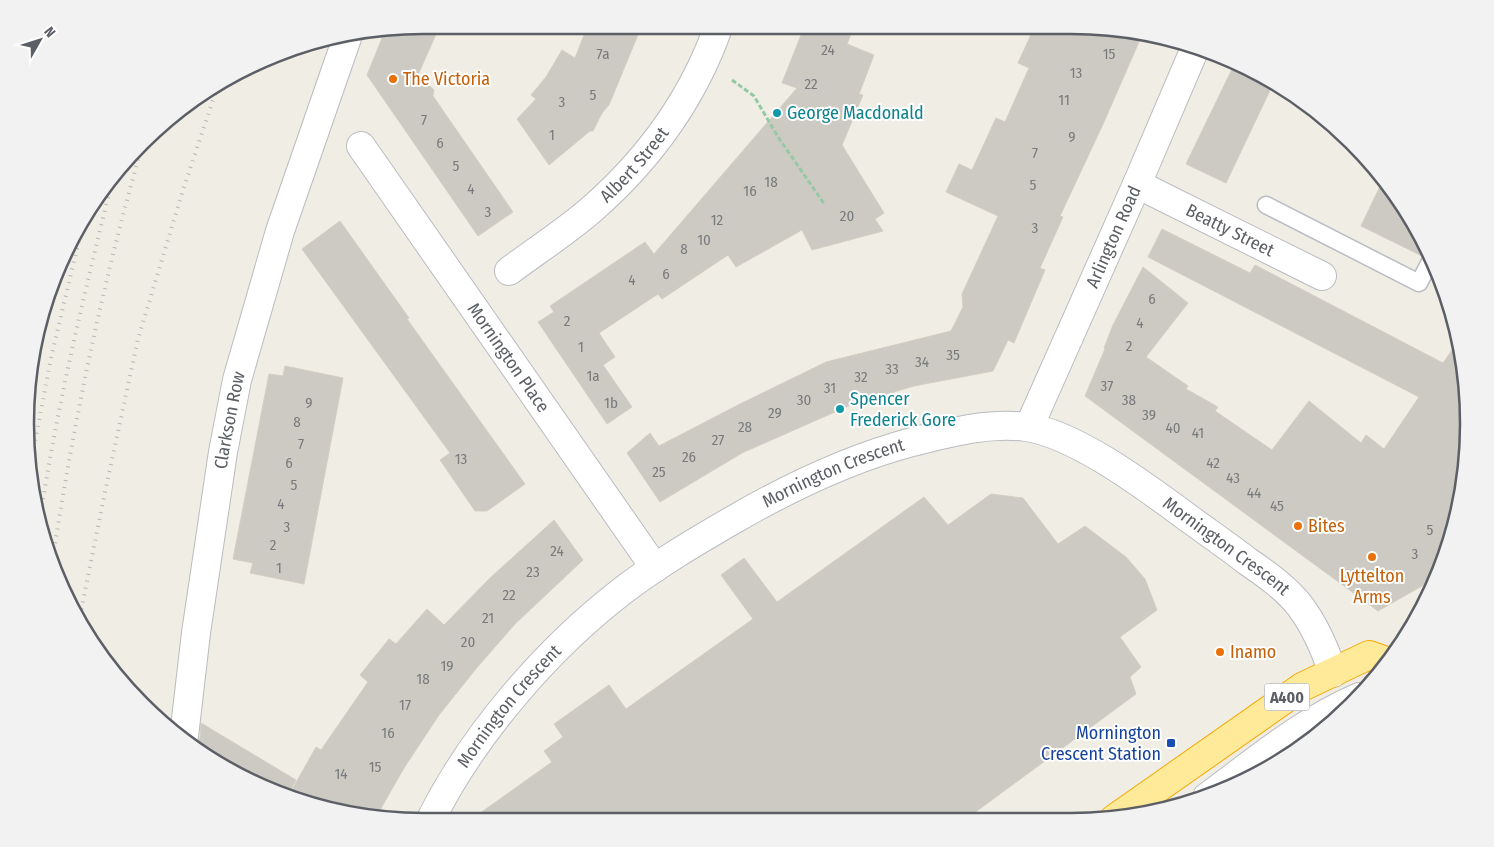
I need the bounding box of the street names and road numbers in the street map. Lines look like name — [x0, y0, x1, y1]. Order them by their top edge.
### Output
street label: Albert Street — [595, 123, 674, 207]
street label: Arlington Road — [1081, 183, 1146, 291]
street label: Beatty Street — [1182, 199, 1278, 262]
street label: Mornington Place — [463, 299, 554, 417]
street label: Clarkson Row — [210, 369, 250, 471]
street label: Mornington Crescent — [758, 434, 907, 513]
street label: Mornington Crescent — [1159, 492, 1295, 600]
street label: Mornington Crescent — [452, 640, 566, 772]
road number: A400 — [1264, 684, 1310, 710]

